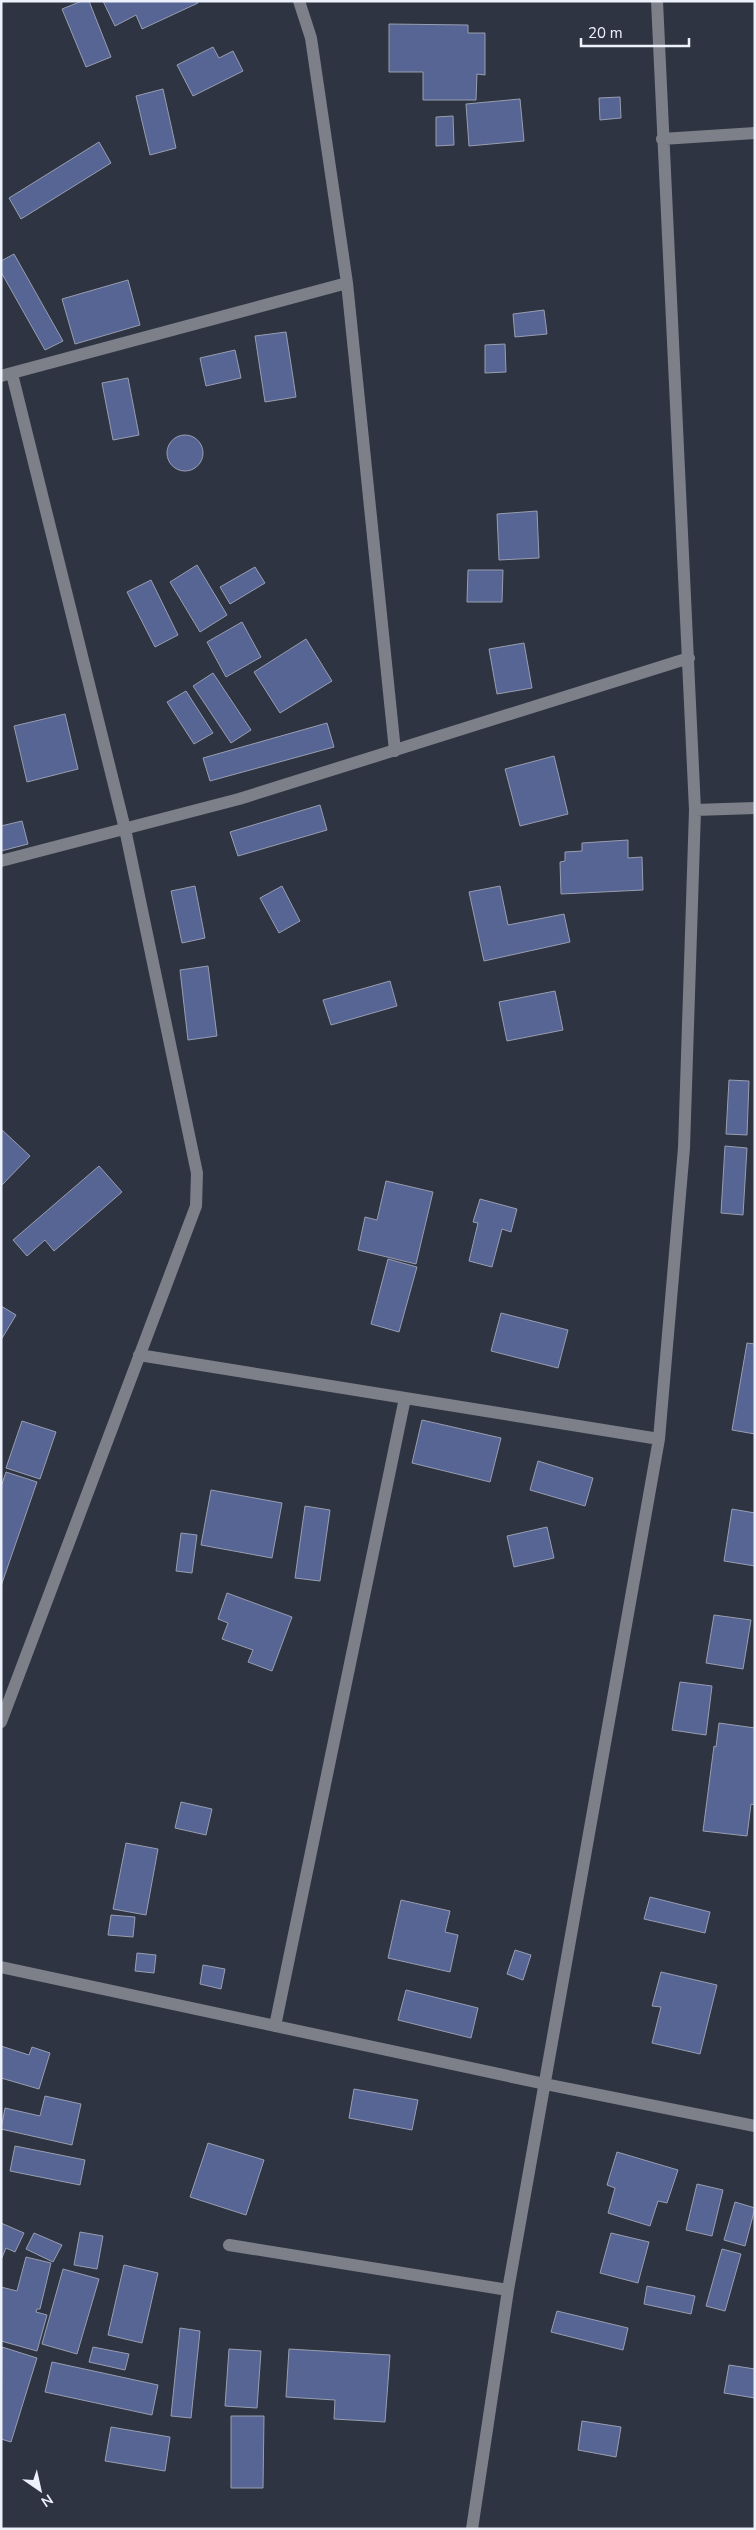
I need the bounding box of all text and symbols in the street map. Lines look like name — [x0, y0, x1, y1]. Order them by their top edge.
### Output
scale bar — [581, 15, 688, 47]
text: 20 m — [588, 23, 623, 43]
north arrow — [15, 2465, 65, 2515]
text: N — [37, 2490, 57, 2511]

